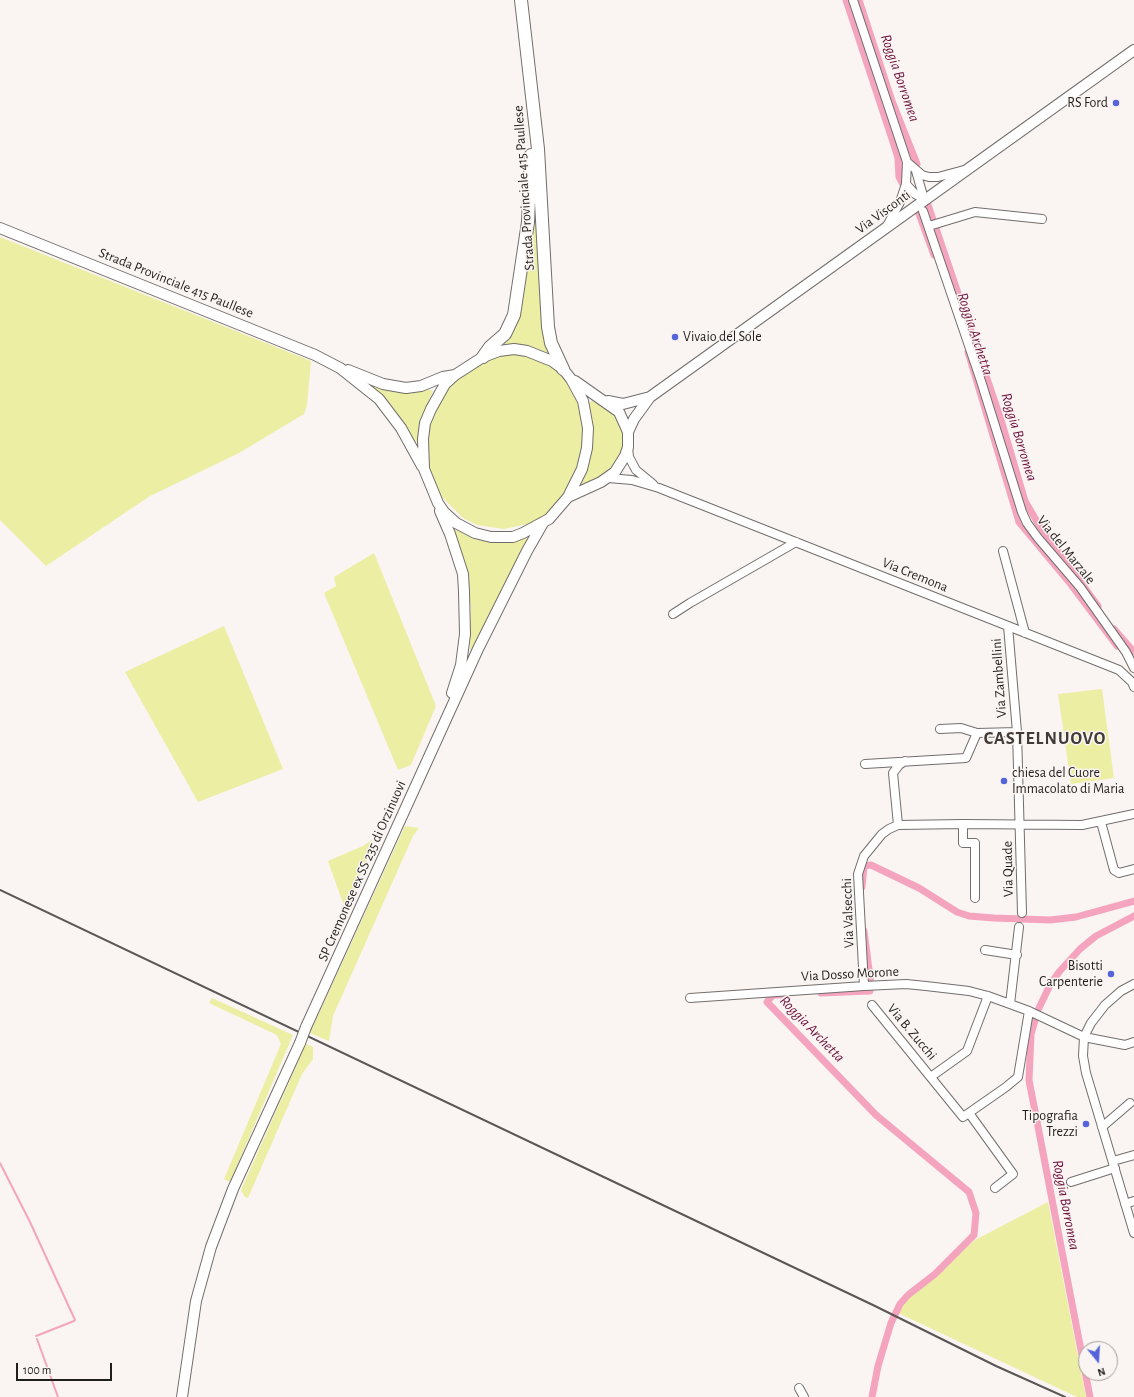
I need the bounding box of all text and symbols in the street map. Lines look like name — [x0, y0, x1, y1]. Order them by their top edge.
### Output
water label: Roggia Borromea — [877, 32, 923, 124]
place label: RS Ford — [1067, 95, 1108, 111]
marker: RS Ford — [1111, 98, 1121, 108]
street label: Strada Provinciale 415 Paullese — [510, 105, 538, 271]
street label: Via Visconti — [852, 186, 914, 238]
street label: Strada Provinciale 415 Paullese — [96, 244, 256, 322]
water label: Roggia Archetta — [953, 290, 997, 378]
place label: Vivaio del Sole — [683, 329, 762, 345]
marker: Vivaio del Sole — [670, 332, 680, 342]
water label: Roggia Borromea — [997, 391, 1041, 483]
street label: Via del Marzale — [1033, 512, 1099, 588]
street label: Via Cremona — [880, 554, 950, 596]
street label: Via Zambellini — [988, 638, 1010, 718]
district label: CASTELNUOVO — [984, 728, 1106, 750]
place label: chiesa del Cuore Immacolato di Maria — [1012, 765, 1125, 798]
marker: chiesa del Cuore Immacolato di Maria — [999, 776, 1009, 786]
street label: SP Cremonese ex SS 235 di Orzinuovi — [314, 778, 410, 964]
street label: Via Quade — [999, 841, 1017, 897]
street label: Via Valsecchi — [838, 878, 858, 948]
place label: Bisotti Carpenterie — [1039, 958, 1103, 990]
street label: Via Dosso Morone — [801, 963, 899, 985]
marker: Bisotti Carpenterie — [1106, 969, 1116, 979]
water label: Roggia Archetta — [776, 992, 848, 1066]
street label: Via B. Zucchi — [884, 1000, 940, 1064]
place label: Tipografia Trezzi — [1022, 1108, 1078, 1140]
marker: Tipografia Trezzi — [1081, 1119, 1091, 1129]
water label: Roggia Borromea — [1048, 1158, 1084, 1252]
north arrow — [1078, 1341, 1118, 1381]
scale bar — [18, 1355, 114, 1381]
text: 100 m — [23, 1364, 51, 1376]
text: N — [1096, 1366, 1107, 1378]

